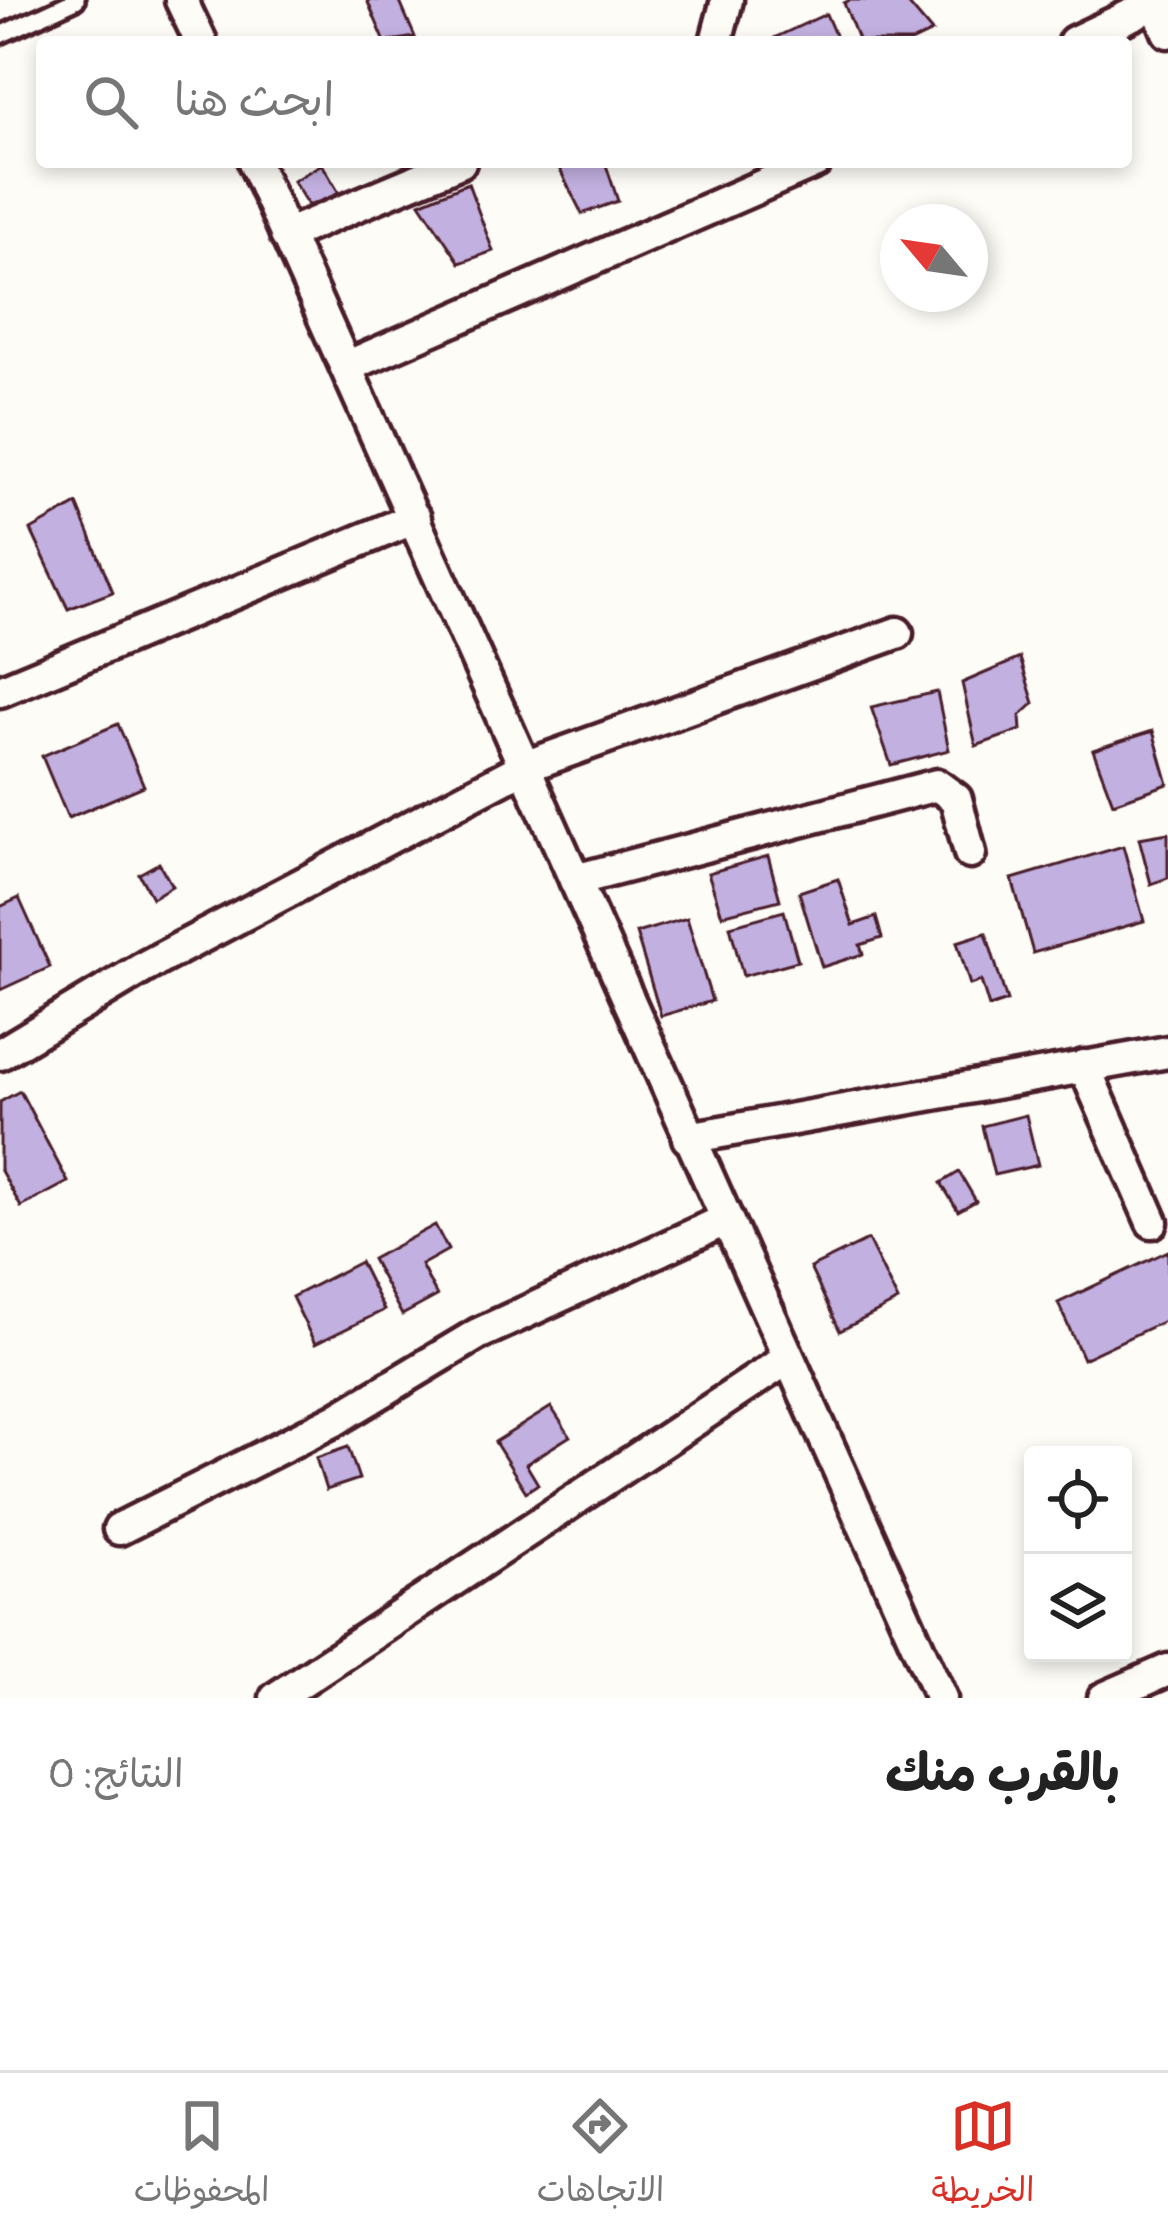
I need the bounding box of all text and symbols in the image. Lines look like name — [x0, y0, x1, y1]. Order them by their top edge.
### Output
search box — [36, 36, 1132, 168]
icon: search — [78, 69, 144, 135]
text: ابحث هنا — [174, 73, 334, 129]
north arrow — [880, 204, 988, 312]
map controls — [1024, 1446, 1132, 1662]
button: locate — [1024, 1446, 1132, 1554]
button: layers — [1024, 1554, 1132, 1662]
text: بالقرب منك — [885, 1742, 1120, 1806]
text: النتائج: 0 — [48, 1750, 184, 1799]
tab: المحفوظات — [134, 2093, 270, 2219]
tab: الاتجاهات — [537, 2093, 664, 2219]
tab: الخريطة — [931, 2093, 1034, 2219]

